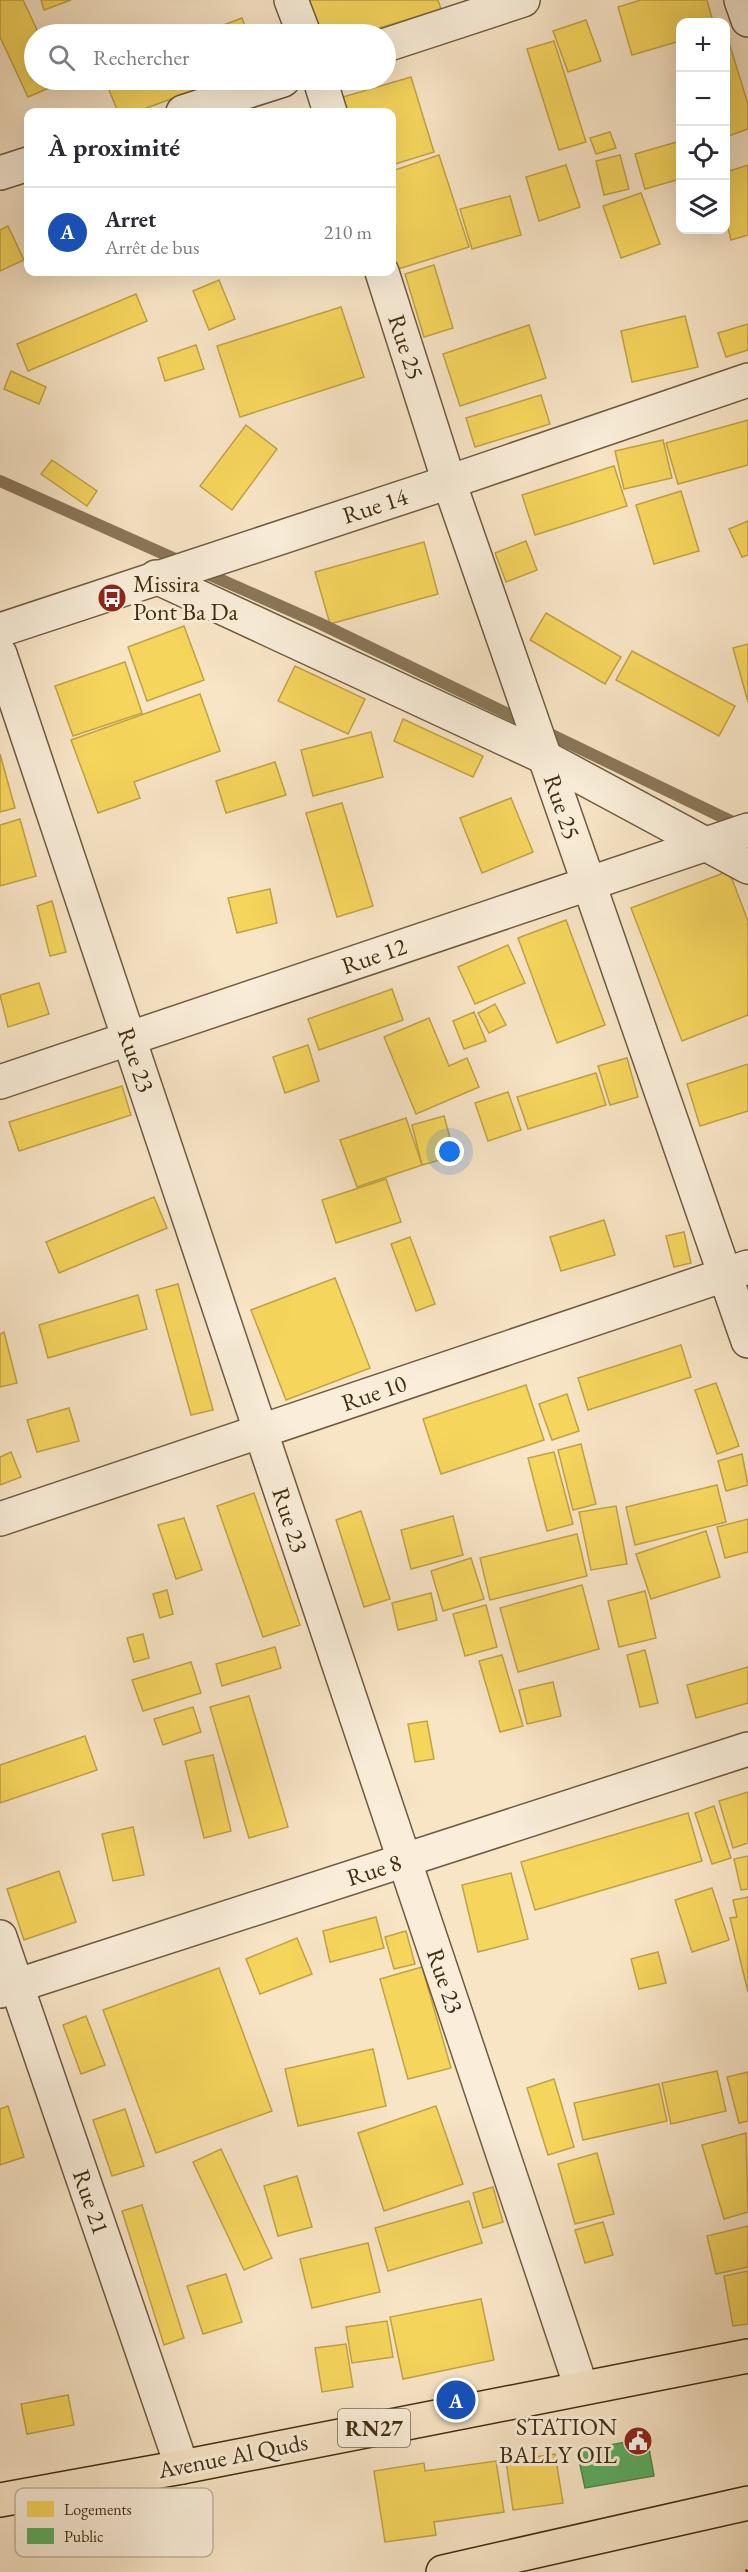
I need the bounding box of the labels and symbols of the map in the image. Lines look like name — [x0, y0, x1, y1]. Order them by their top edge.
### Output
street label: Rue 25 — [381, 310, 432, 383]
street label: Rue 14 — [338, 480, 412, 531]
place label: Missira Pont Ba Da — [133, 568, 238, 627]
bus stop icon: Missira Pont Ba Da — [96, 582, 128, 614]
street label: Rue 25 — [537, 770, 588, 844]
street label: Rue 12 — [337, 930, 411, 981]
street label: Rue 23 — [111, 1023, 162, 1097]
your location — [435, 1137, 464, 1166]
street label: Rue 10 — [337, 1367, 411, 1418]
street label: Rue 23 — [265, 1483, 316, 1556]
street label: Rue 8 — [343, 1846, 405, 1893]
street label: Rue 23 — [420, 1944, 471, 2018]
street label: Rue 21 — [66, 2165, 117, 2239]
pin: A — [436, 2378, 476, 2422]
road number: RN27 — [338, 2409, 410, 2447]
place label: STATION BALLY OIL — [499, 2411, 617, 2470]
public building icon: STATION BALLY OIL — [622, 2425, 654, 2457]
street label: Avenue Al Quds — [154, 2426, 310, 2485]
legend — [15, 2488, 213, 2557]
text: Logements — [64, 2499, 132, 2520]
text: Public — [64, 2526, 104, 2547]

